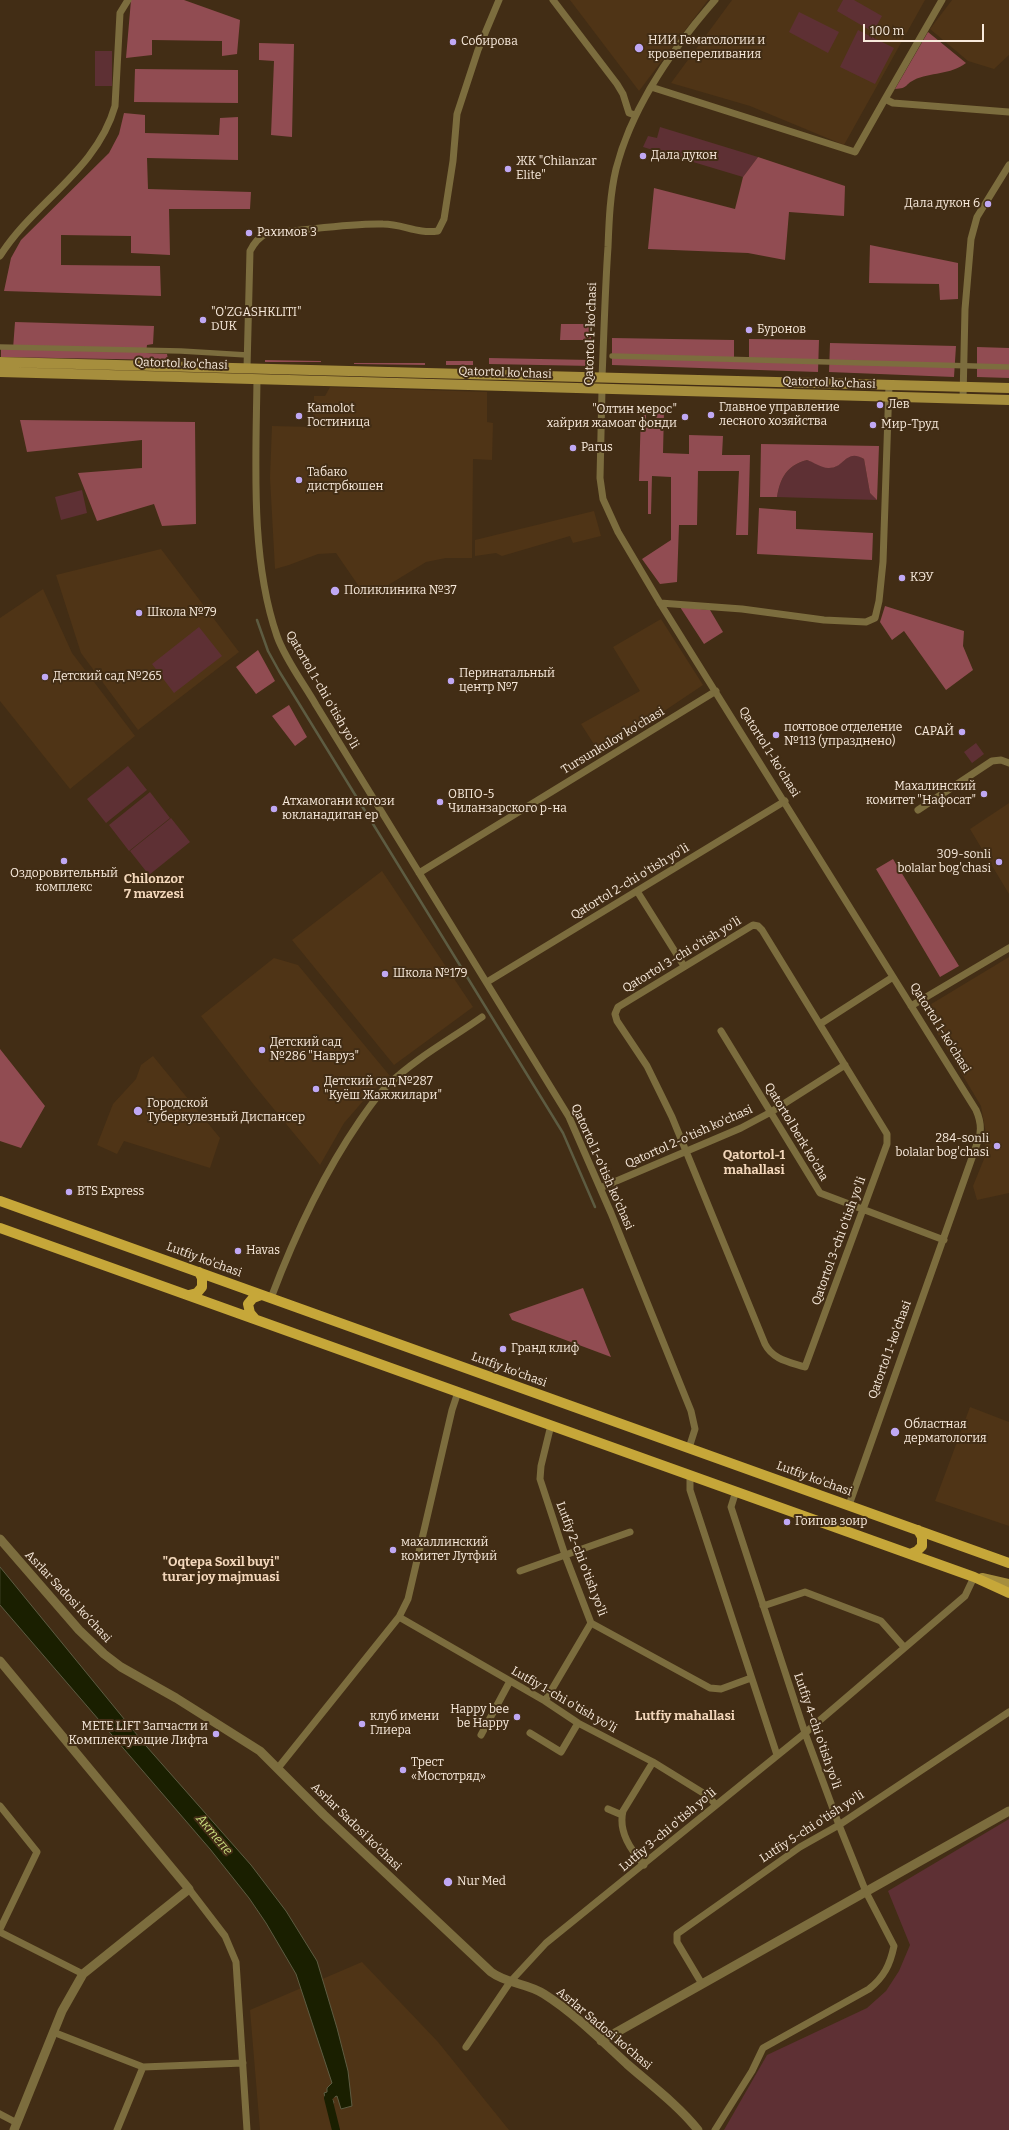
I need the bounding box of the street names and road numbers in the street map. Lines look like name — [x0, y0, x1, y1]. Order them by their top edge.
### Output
street label: Qatortol 1-ko'chasi — [582, 282, 600, 386]
street label: Qatortol ko'chasi — [134, 355, 228, 373]
street label: Qatortol ko'chasi — [458, 364, 552, 382]
street label: Qatortol ko'chasi — [782, 374, 876, 392]
street label: Qatortol 1-chi o'tish yo'li — [282, 628, 362, 752]
street label: Qatortol 1-ko'chasi — [735, 704, 803, 800]
street label: Tursunkulov ko'chasi — [559, 705, 667, 777]
street label: Qatortol 2-chi o'tish yo'li — [568, 841, 692, 923]
street label: Qatortol 3-chi o'tish yo'li — [620, 914, 744, 996]
street label: Qatortol 1-ko'chasi — [906, 980, 974, 1076]
street label: Qatortol berk ko'cha — [761, 1080, 831, 1184]
street label: Qatortol 1-o'tish ko'chasi — [568, 1102, 636, 1232]
street label: Qatortol 2-o'tish ko'chasi — [623, 1102, 755, 1172]
street label: Qatortol 3-chi o'tish yo'li — [809, 1175, 869, 1307]
street label: Lutfiy ko'chasi — [164, 1240, 244, 1280]
street label: Qatortol 1-ko'chasi — [866, 1299, 914, 1401]
street label: Lutfiy ko'chasi — [469, 1350, 549, 1390]
street label: Lutfiy ko'chasi — [774, 1459, 854, 1499]
street label: Lutfiy 2-chi o'tish yo'li — [553, 1500, 609, 1618]
street label: Asrlar Sadosi ko‘chasi — [22, 1548, 114, 1646]
street label: Lutfiy 1-chi o'tish yo'li — [509, 1664, 619, 1736]
street label: Lutfiy 4-chi o'tish yo'li — [790, 1671, 844, 1791]
street label: Asrlar Sadosi ko‘chasi — [308, 1780, 404, 1874]
street label: Lutfiy 3-chi o'tish yo'li — [617, 1785, 719, 1875]
street label: Lutfiy 5-chi o'tish yo'li — [757, 1788, 867, 1866]
street label: Asrlar Sadosi ko‘chasi — [553, 1985, 655, 2073]

